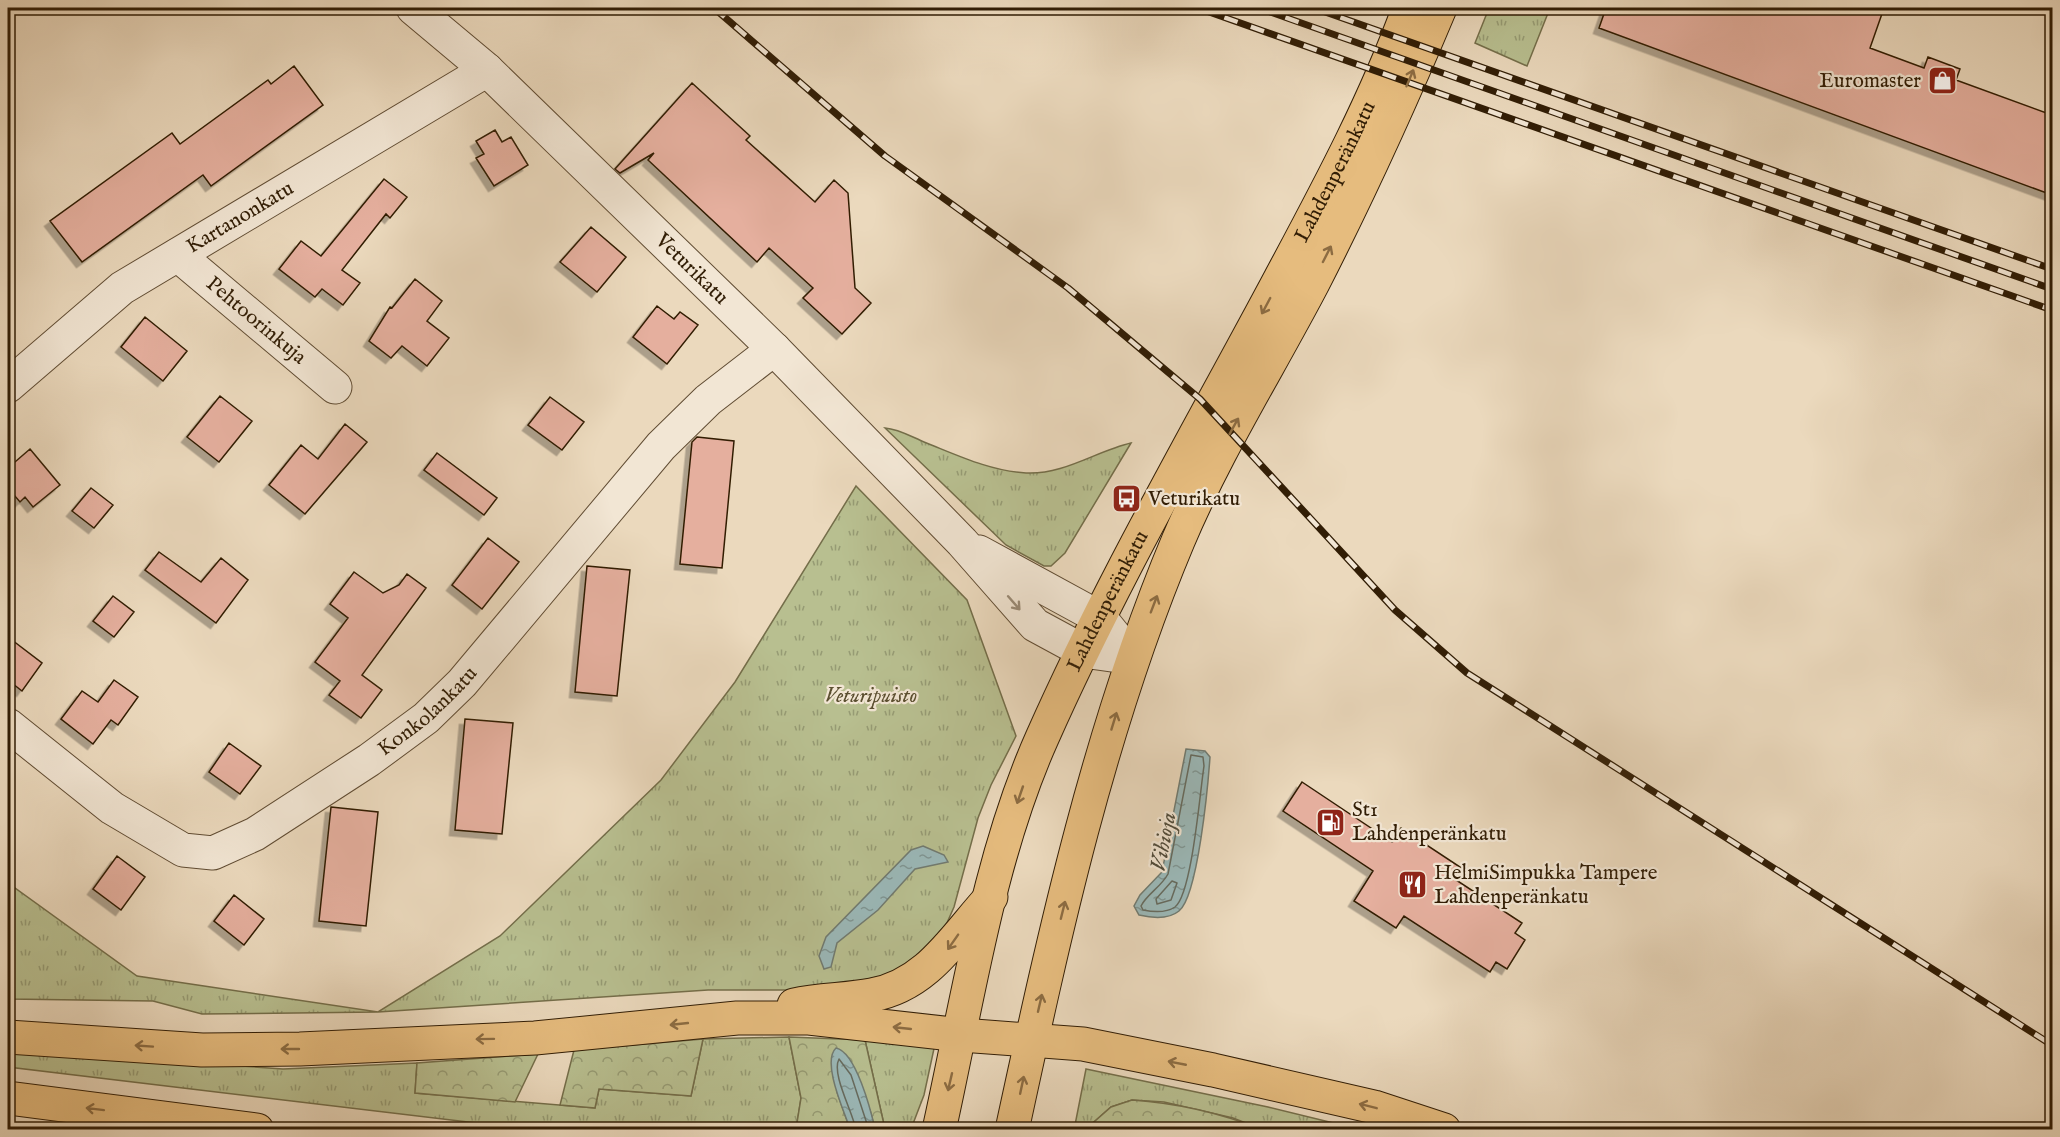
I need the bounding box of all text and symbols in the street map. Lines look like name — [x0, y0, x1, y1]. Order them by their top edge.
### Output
shop icon: Euromaster — [1926, 65, 1958, 97]
place label: Euromaster — [1819, 68, 1921, 95]
one-way arrow — [1405, 70, 1416, 88]
street label: Lahdenperänkatu — [1288, 97, 1382, 247]
street label: Kartanonkatu — [182, 175, 299, 260]
street label: Veturikatu — [648, 226, 734, 311]
one-way arrow — [1321, 246, 1333, 264]
street label: Pehtoorinkuja — [200, 271, 313, 371]
one-way arrow — [1260, 297, 1272, 314]
one-way arrow — [1228, 418, 1240, 435]
bus stop icon: Veturikatu — [1111, 483, 1143, 515]
place label: Veturikatu — [1147, 486, 1240, 513]
street label: Lahdenperänkatu — [1061, 526, 1155, 676]
one-way arrow — [1007, 595, 1020, 611]
one-way arrow — [1150, 595, 1161, 613]
street label: Konkolankatu — [372, 661, 484, 762]
park label: Veturipuisto — [825, 683, 917, 710]
one-way arrow — [1109, 712, 1120, 731]
one-way arrow — [1014, 785, 1025, 804]
place label: St1 Lahdenperänkatu — [1352, 797, 1507, 848]
fuel station icon: St1 Lahdenperänkatu — [1315, 806, 1347, 838]
water label: Vihioja — [1145, 810, 1183, 874]
place label: HelmiSimpukka Tampere Lahdenperänkatu — [1434, 860, 1658, 911]
restaurant icon: HelmiSimpukka Tampere Lahdenperänkatu — [1397, 869, 1429, 901]
one-way arrow — [1057, 900, 1069, 919]
one-way arrow — [947, 933, 959, 949]
one-way arrow — [1035, 994, 1047, 1013]
one-way arrow — [670, 1019, 689, 1030]
one-way arrow — [893, 1023, 913, 1034]
one-way arrow — [475, 1034, 495, 1045]
one-way arrow — [134, 1040, 154, 1051]
one-way arrow — [280, 1043, 300, 1055]
one-way arrow — [1168, 1057, 1188, 1068]
one-way arrow — [944, 1072, 955, 1091]
one-way arrow — [1017, 1075, 1028, 1095]
one-way arrow — [1358, 1100, 1377, 1112]
one-way arrow — [85, 1103, 105, 1114]

